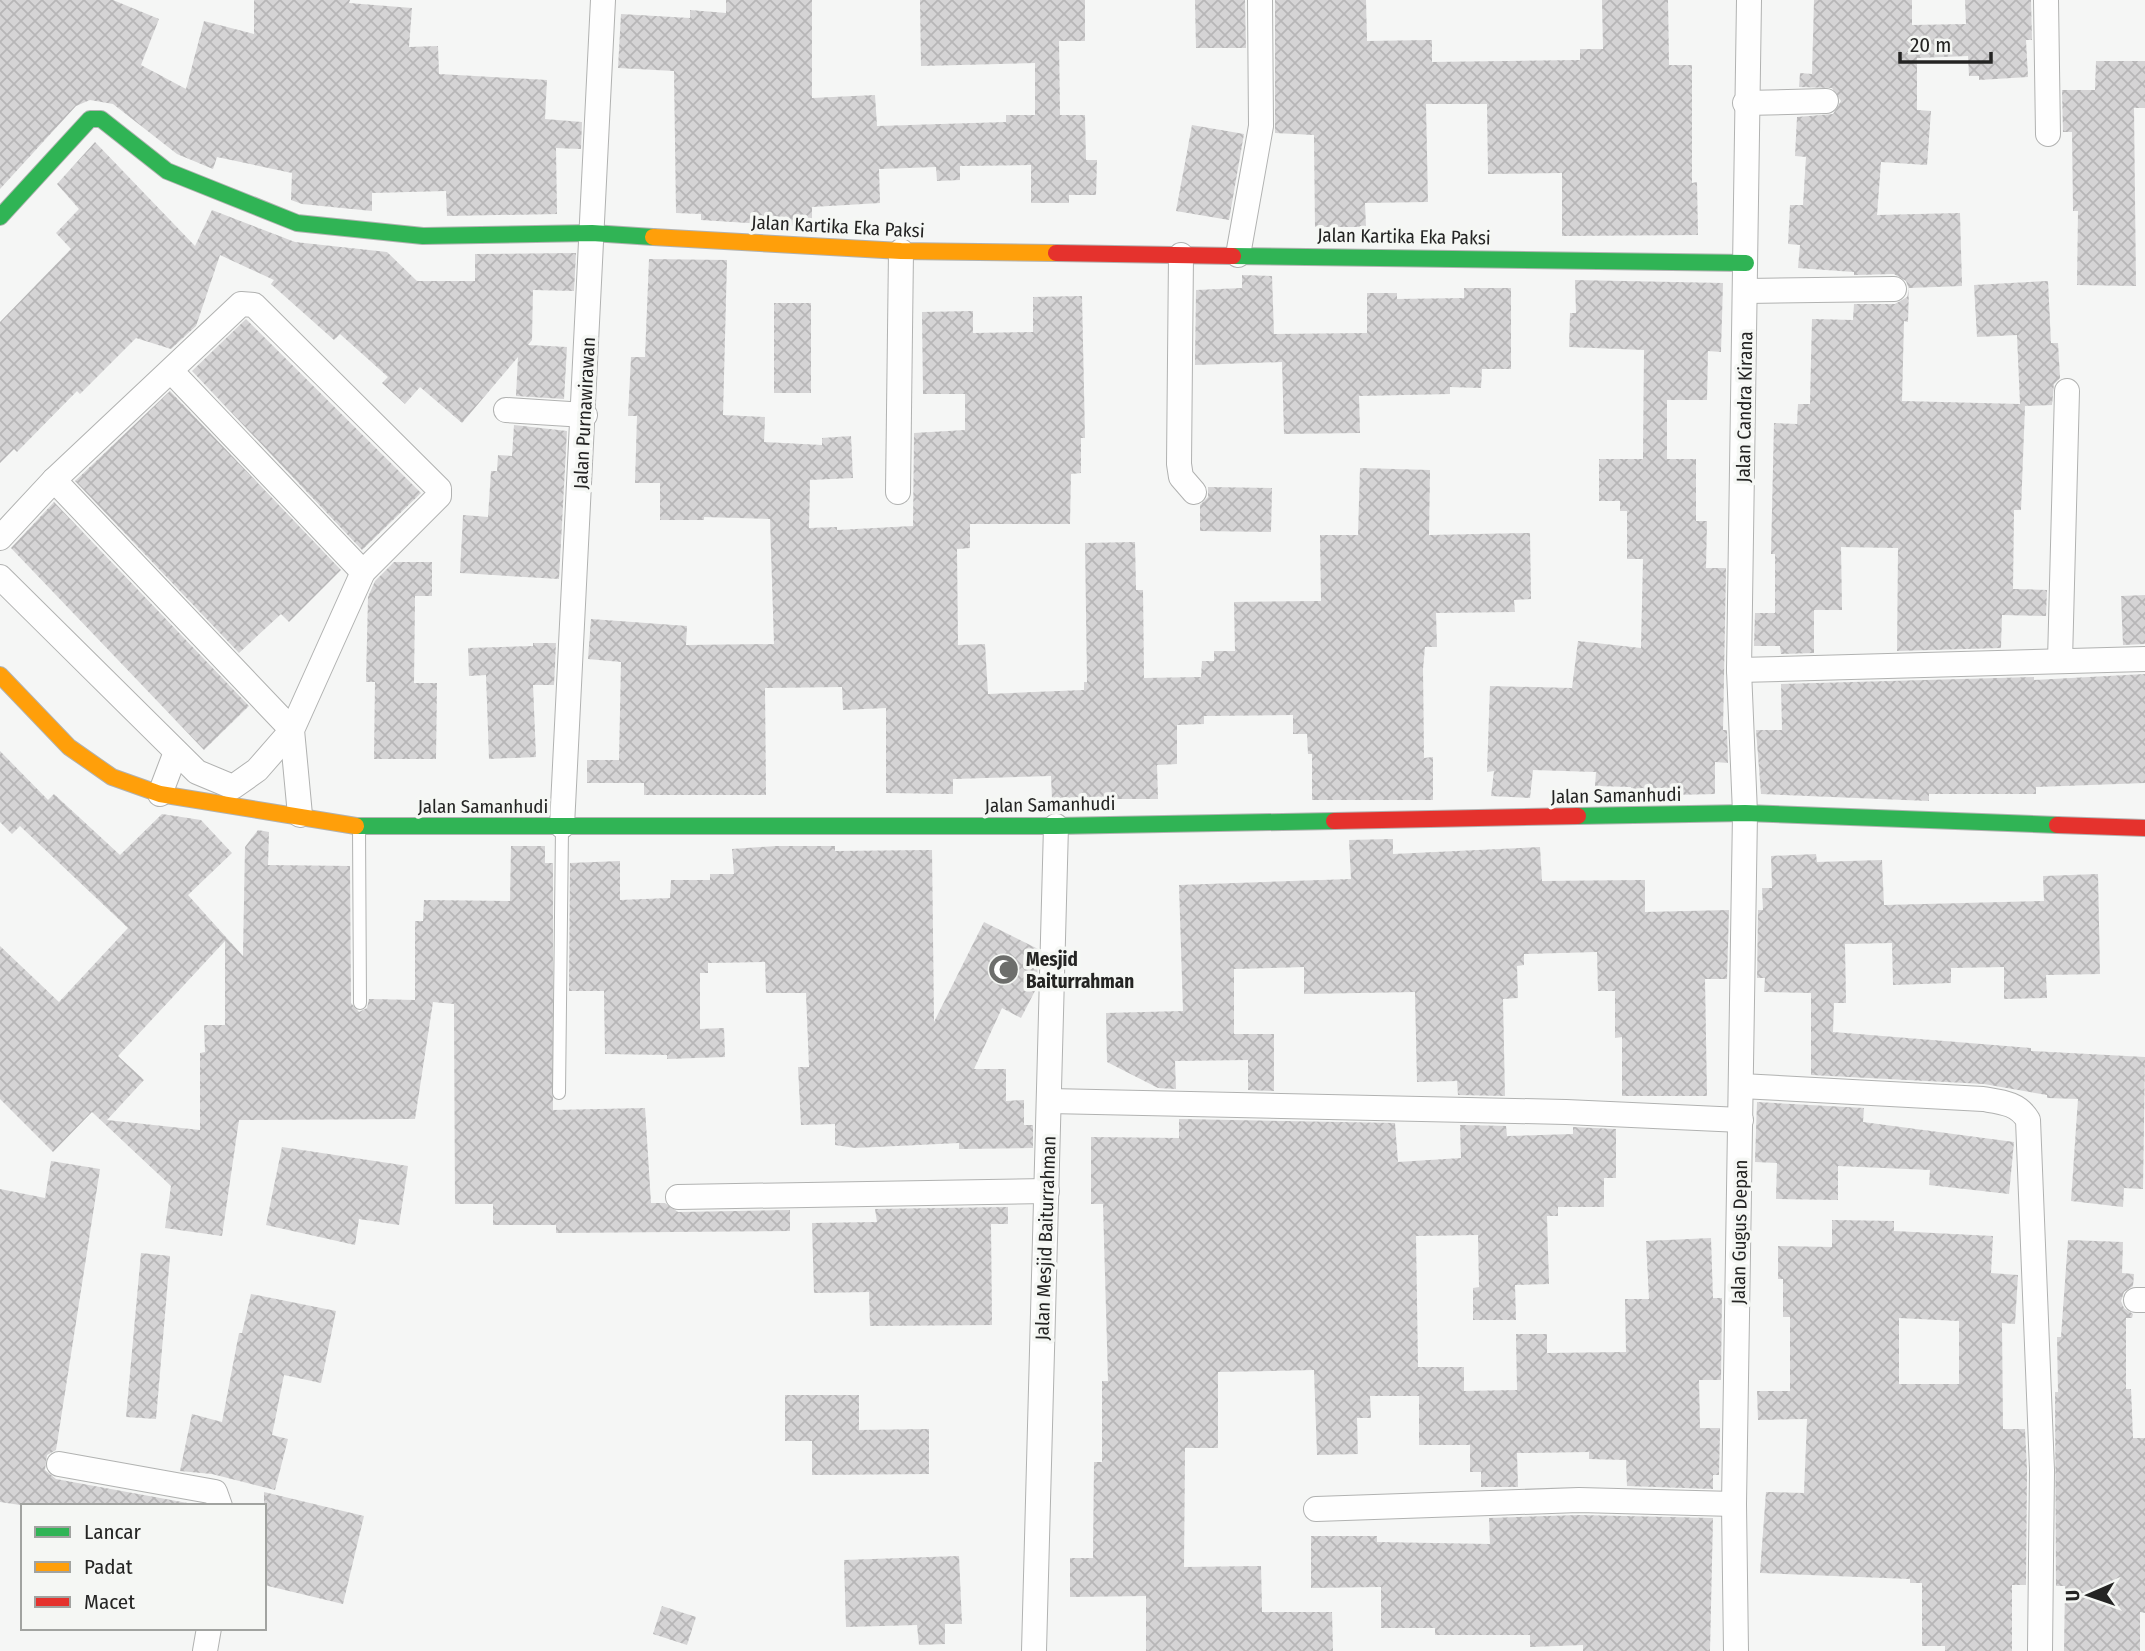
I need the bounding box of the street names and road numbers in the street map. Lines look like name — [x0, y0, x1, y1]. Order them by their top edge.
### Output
street label: Jalan Kartika Eka Paksi — [751, 210, 925, 243]
street label: Jalan Kartika Eka Paksi — [1317, 223, 1491, 250]
street label: Jalan Candra Kirana — [1732, 331, 1757, 483]
street label: Jalan Purnawirawan — [569, 336, 600, 490]
street label: Jalan Samanhudi — [1551, 783, 1682, 808]
street label: Jalan Samanhudi — [985, 792, 1116, 817]
street label: Jalan Samanhudi — [418, 795, 548, 818]
street label: Jalan Mesjid Baiturrahman — [1030, 1135, 1061, 1341]
street label: Jalan Gugus Depan — [1727, 1159, 1752, 1305]

